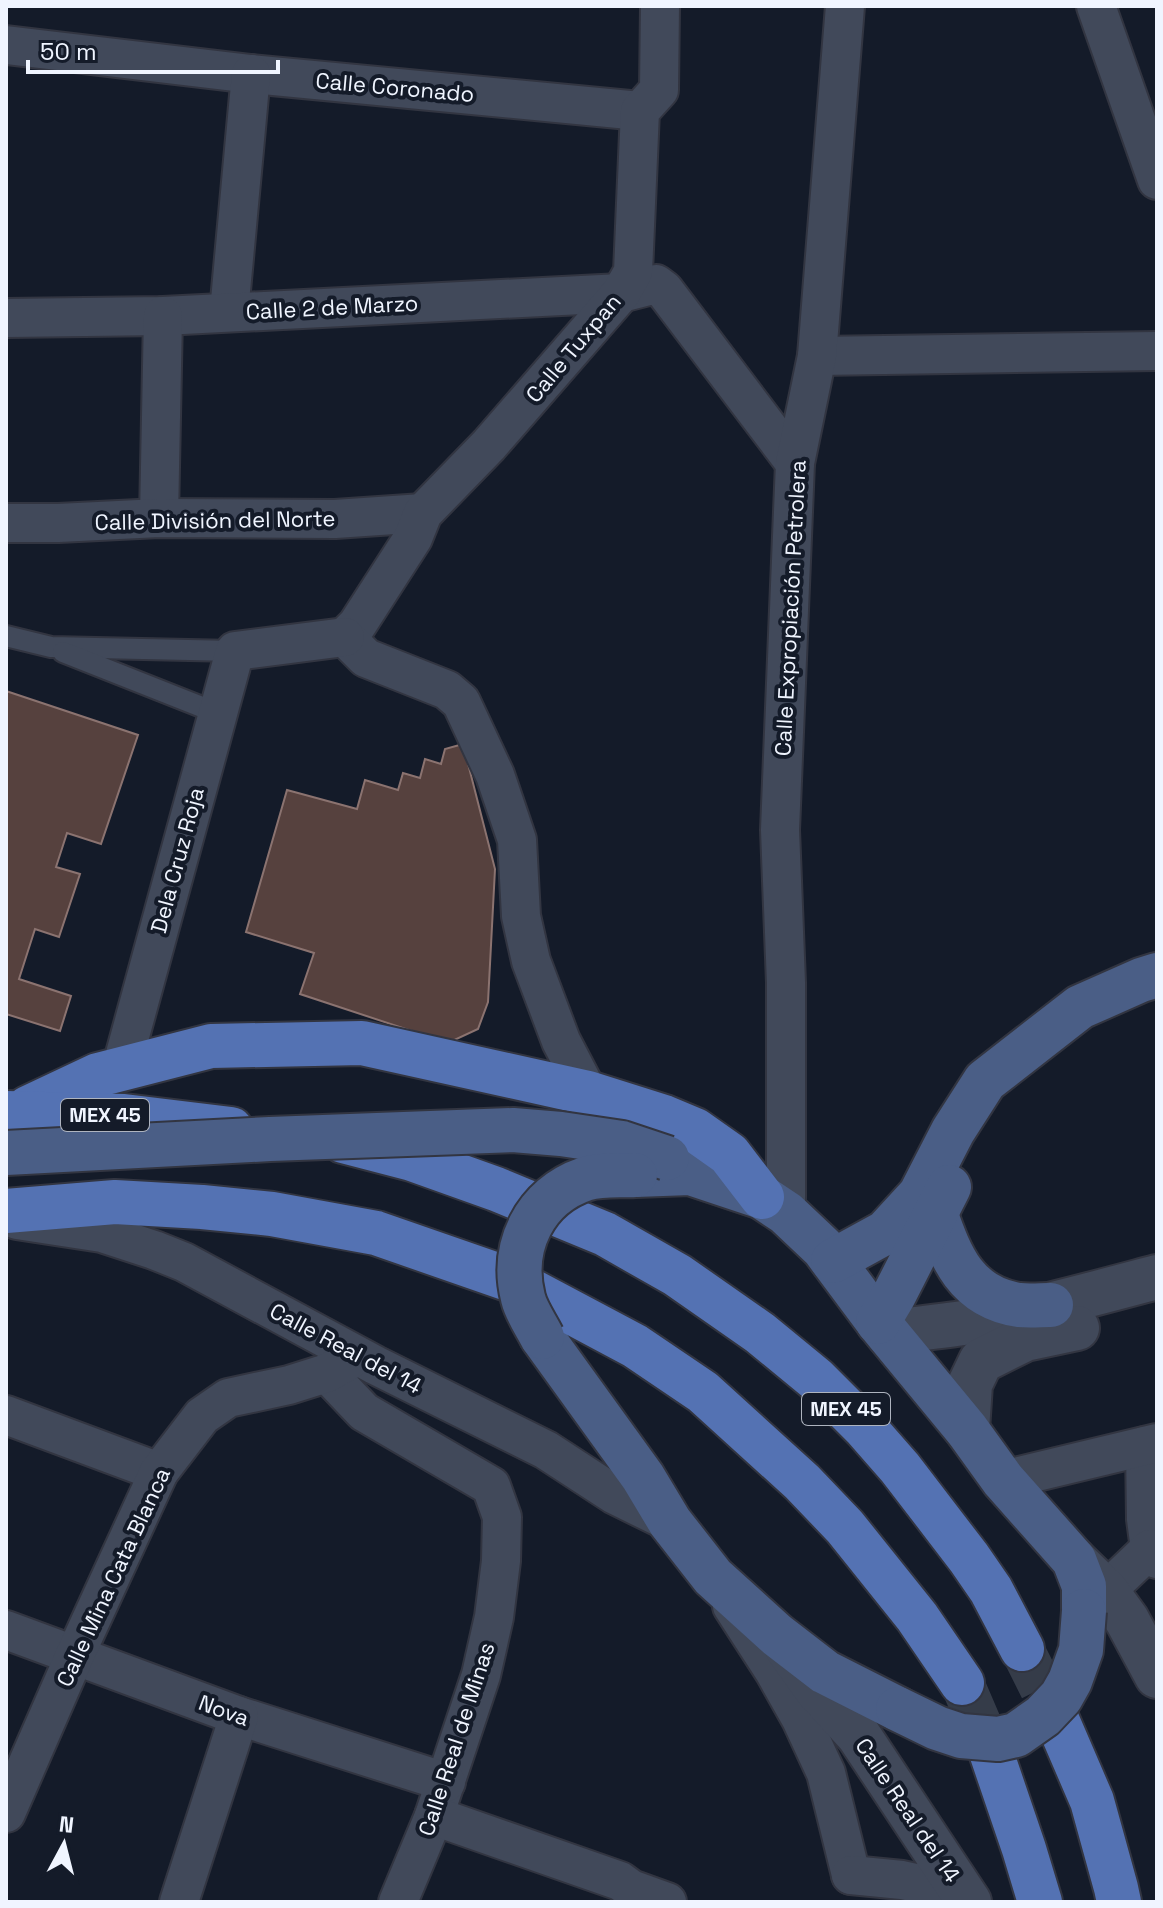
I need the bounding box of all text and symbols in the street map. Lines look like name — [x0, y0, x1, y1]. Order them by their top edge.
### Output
scale bar — [28, 24, 278, 74]
text: 50 m — [40, 36, 97, 67]
street label: Calle Coronado — [315, 66, 475, 108]
street label: Calle Tuxpan — [519, 288, 627, 408]
street label: Calle 2 de Marzo — [245, 289, 419, 325]
street label: Calle Expropiación Petrolera — [768, 459, 812, 757]
street label: Calle División del Norte — [94, 504, 336, 536]
street label: Dela Cruz Roja — [144, 784, 210, 936]
road number: MEX 45 — [61, 1099, 149, 1131]
street label: Calle Real del 14 — [265, 1296, 427, 1400]
road number: MEX 45 — [802, 1393, 890, 1425]
street label: Calle Mina Cata Blanca — [50, 1463, 176, 1691]
street label: Calle Real de Minas — [412, 1639, 500, 1839]
street label: Nova — [195, 1688, 254, 1732]
street label: Calle Real del 14 — [849, 1733, 967, 1888]
north arrow — [24, 1804, 104, 1884]
text: N — [57, 1809, 75, 1839]

